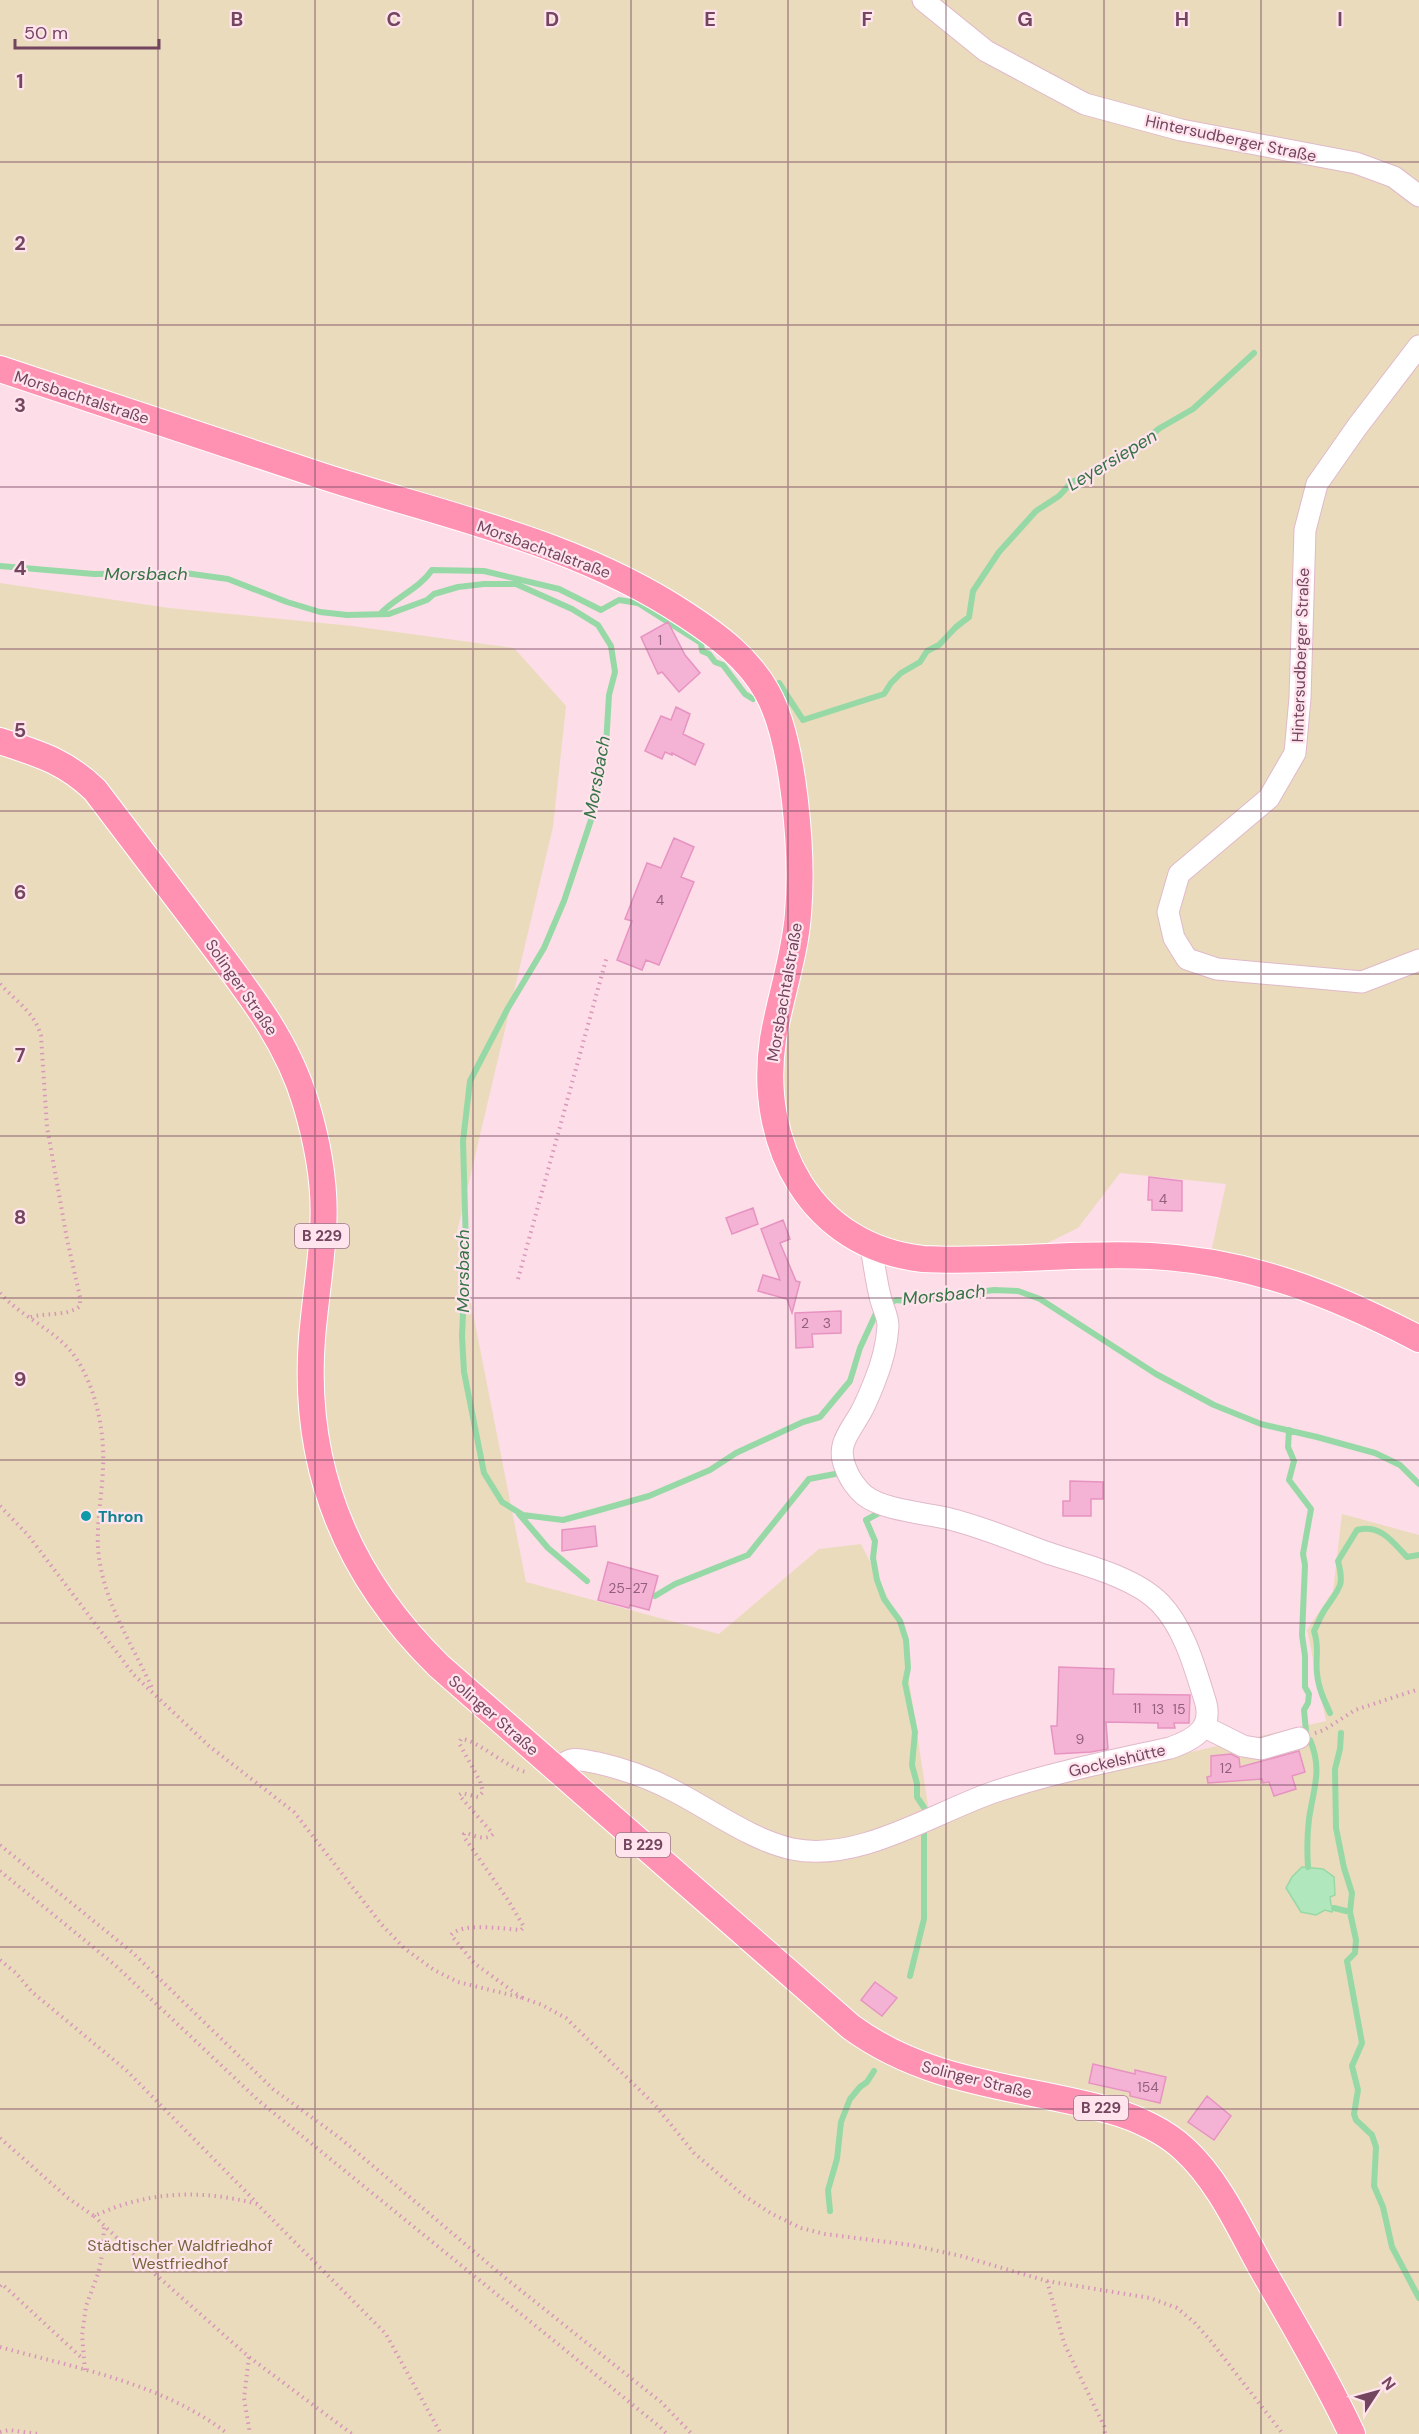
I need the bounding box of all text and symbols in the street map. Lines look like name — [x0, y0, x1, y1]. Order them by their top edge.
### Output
text: B — [231, 6, 243, 32]
text: C — [387, 6, 401, 32]
text: D — [545, 6, 559, 32]
text: E — [704, 6, 716, 32]
text: F — [861, 6, 873, 32]
text: G — [1017, 6, 1033, 32]
text: H — [1175, 6, 1189, 32]
text: I — [1337, 6, 1343, 32]
scale bar — [15, 12, 159, 50]
text: 50 m — [24, 21, 68, 45]
text: 1 — [16, 68, 24, 94]
street label: Hintersudberger Straße — [1143, 110, 1318, 167]
text: 2 — [14, 230, 26, 256]
street label: Morsbachtalstraße — [12, 366, 152, 429]
text: 3 — [14, 392, 26, 418]
water label: Leyersiepen — [1062, 424, 1162, 496]
street label: Morsbachtalstraße — [474, 516, 613, 583]
text: 4 — [14, 555, 27, 581]
water label: Morsbach — [104, 562, 188, 586]
street label: Hintersudberger Straße — [1287, 567, 1314, 743]
house number: 1 — [658, 631, 662, 649]
text: 5 — [14, 717, 26, 743]
water label: Morsbach — [578, 734, 616, 820]
text: 6 — [14, 879, 26, 905]
house number: 4 — [656, 891, 665, 909]
street label: Morsbachtalstraße — [762, 921, 807, 1063]
street label: Solinger Straße — [201, 935, 283, 1040]
text: 7 — [15, 1042, 26, 1068]
house number: 4 — [1159, 1190, 1168, 1208]
text: 8 — [14, 1204, 26, 1230]
road number: B 229 — [295, 1224, 349, 1248]
water label: Morsbach — [451, 1229, 475, 1313]
water label: Morsbach — [901, 1279, 987, 1311]
house number: 2 — [801, 1314, 809, 1332]
house number: 3 — [823, 1314, 831, 1332]
text: 9 — [14, 1366, 26, 1392]
place label: Thron — [98, 1506, 144, 1527]
marker: Thron — [79, 1509, 93, 1523]
house number: 25-27 — [608, 1579, 648, 1597]
street label: Solinger Straße — [444, 1670, 543, 1760]
house number: 11 — [1133, 1699, 1141, 1717]
house number: 13 — [1152, 1700, 1164, 1718]
house number: 15 — [1173, 1700, 1185, 1718]
house number: 9 — [1076, 1730, 1085, 1748]
street label: Gockelshütte — [1067, 1739, 1168, 1782]
house number: 12 — [1220, 1759, 1232, 1777]
road number: B 229 — [616, 1833, 670, 1857]
street label: Solinger Straße — [920, 2056, 1034, 2103]
house number: 154 — [1137, 2078, 1159, 2096]
road number: B 229 — [1074, 2096, 1128, 2120]
park label: Städtischer Waldfriedhof Westfriedhof — [87, 2235, 273, 2274]
north arrow — [1347, 2362, 1407, 2422]
text: N — [1377, 2373, 1401, 2394]

